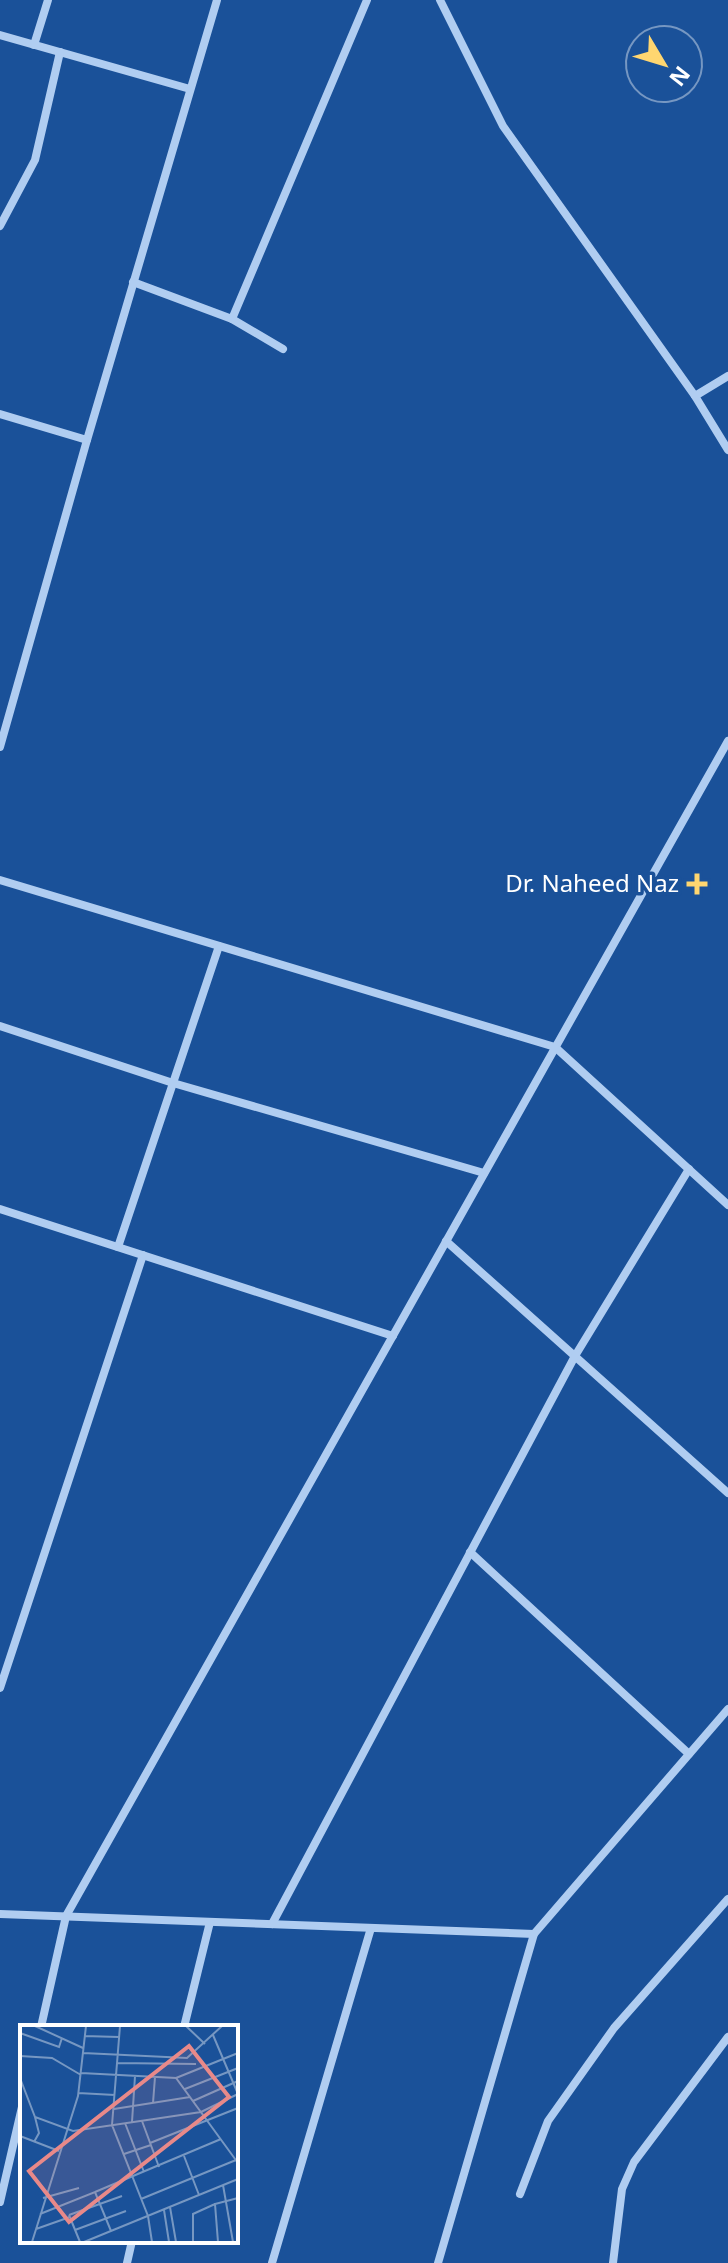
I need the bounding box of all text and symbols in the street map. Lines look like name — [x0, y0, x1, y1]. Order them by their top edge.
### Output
north arrow — [624, 24, 704, 104]
text: N — [663, 61, 698, 93]
place label: Dr. Naheed Naz — [505, 866, 679, 899]
marker: Dr. Naheed Naz — [686, 873, 708, 895]
inset map — [20, 2025, 238, 2243]

